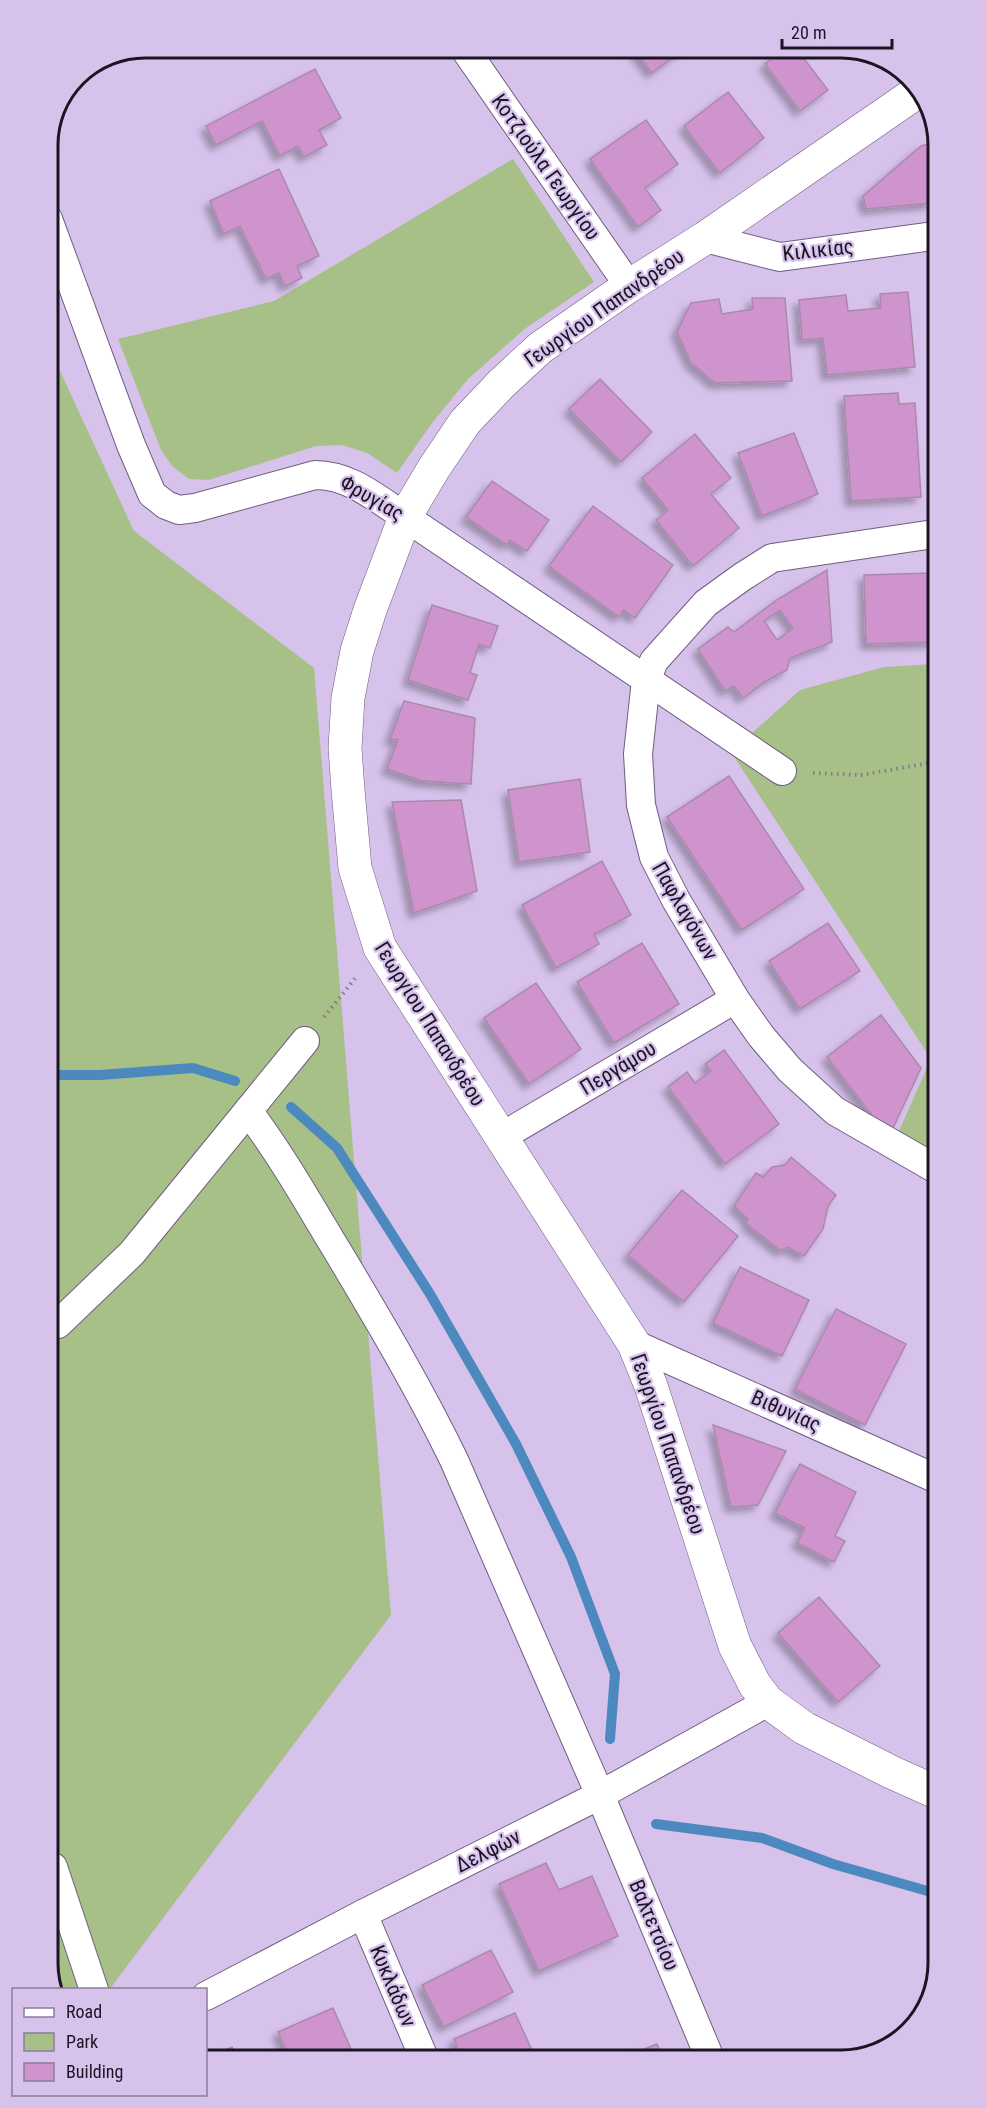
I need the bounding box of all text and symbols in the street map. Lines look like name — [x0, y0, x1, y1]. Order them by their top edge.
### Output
scale bar — [782, 12, 892, 50]
text: 20 m — [791, 22, 826, 43]
street label: Κοτζιούλα Γεωργίου — [487, 90, 605, 244]
street label: Κιλικίας — [781, 234, 855, 266]
street label: Γεωργίου Παπανδρέου — [520, 244, 688, 372]
street label: Φρυγίας — [336, 470, 408, 526]
street label: Παφλαγόνων — [647, 858, 723, 964]
street label: Γεωργίου Παπανδρέου — [370, 937, 490, 1111]
street label: Περγάμου — [576, 1036, 660, 1100]
street label: Γεωργίου Παπανδρέου — [626, 1351, 710, 1537]
street label: Βιθυνίας — [747, 1385, 825, 1437]
street label: Δελφών — [451, 1824, 525, 1878]
street label: Βαλτετσίου — [624, 1876, 684, 1974]
street label: Κυκλάδων — [365, 1941, 421, 2031]
legend — [12, 1988, 207, 2096]
text: Road — [66, 2001, 102, 2022]
text: Park — [66, 2031, 98, 2052]
text: Building — [66, 2061, 123, 2082]

